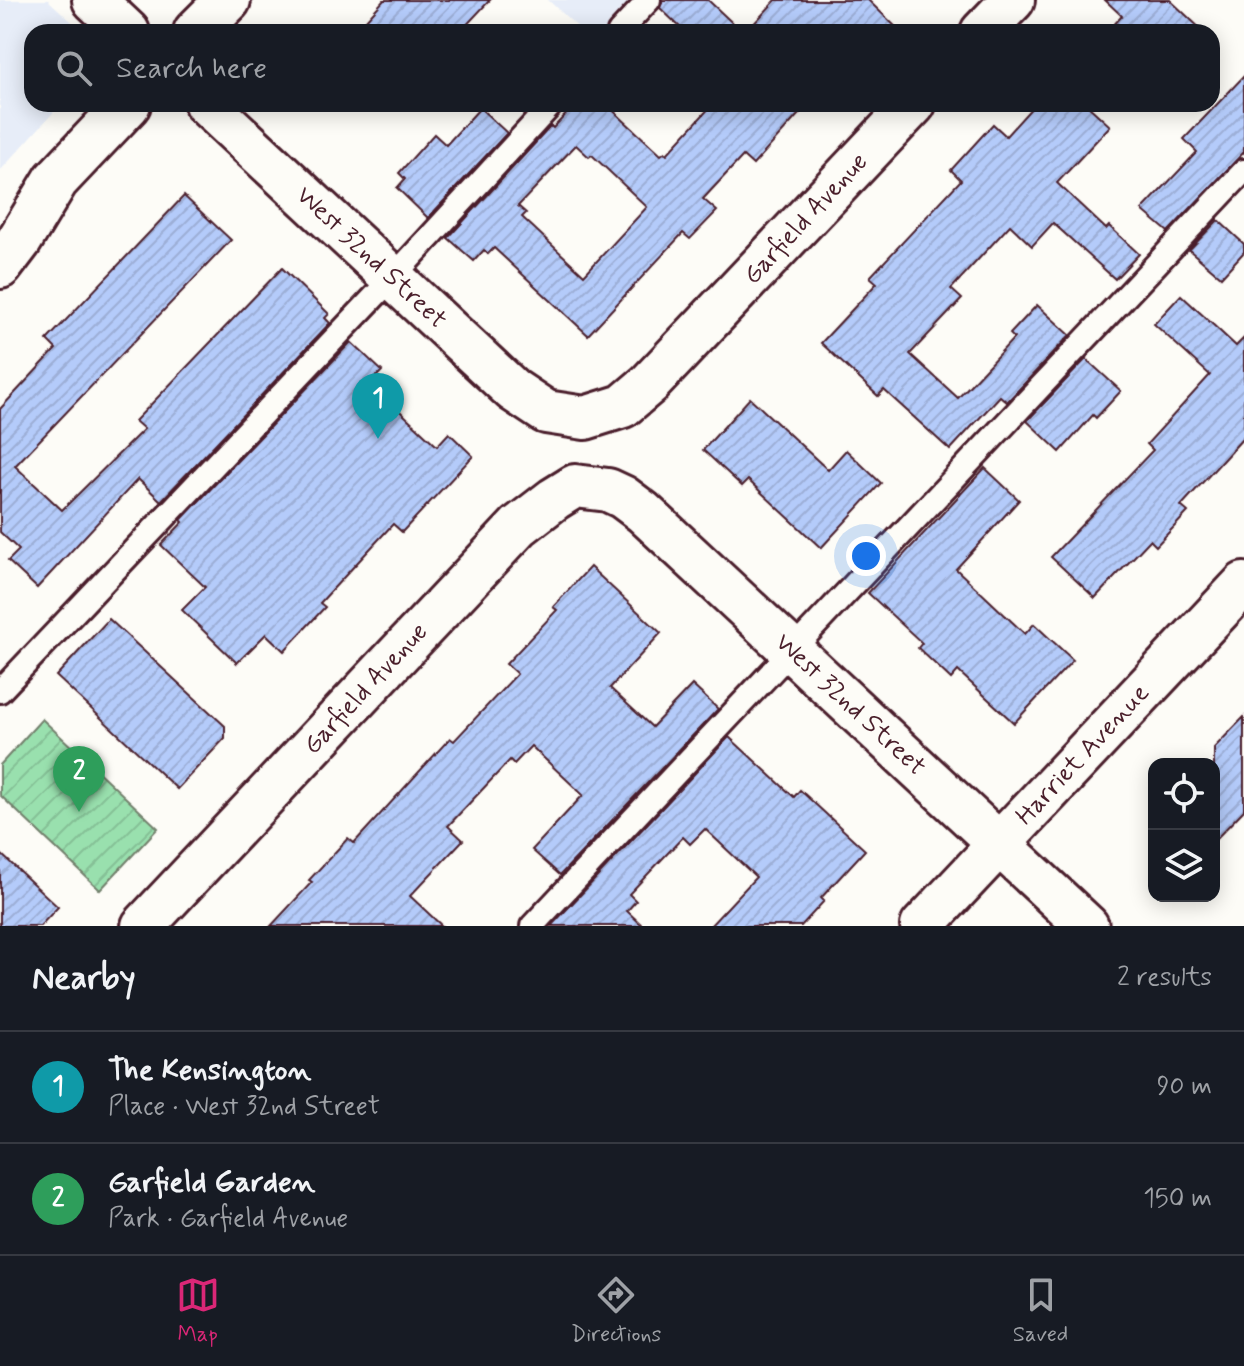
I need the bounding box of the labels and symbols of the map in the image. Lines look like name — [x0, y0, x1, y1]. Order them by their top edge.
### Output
street label: Garfield Avenue — [736, 146, 876, 292]
street label: West 32nd Street — [288, 179, 454, 337]
pin: 1 — [352, 373, 404, 439]
your location — [846, 536, 886, 576]
street label: Garfield Avenue — [296, 616, 436, 762]
street label: West 32nd Street — [767, 626, 933, 784]
street label: Harriet Avenue — [1009, 677, 1158, 833]
pin: 2 — [53, 746, 105, 812]

